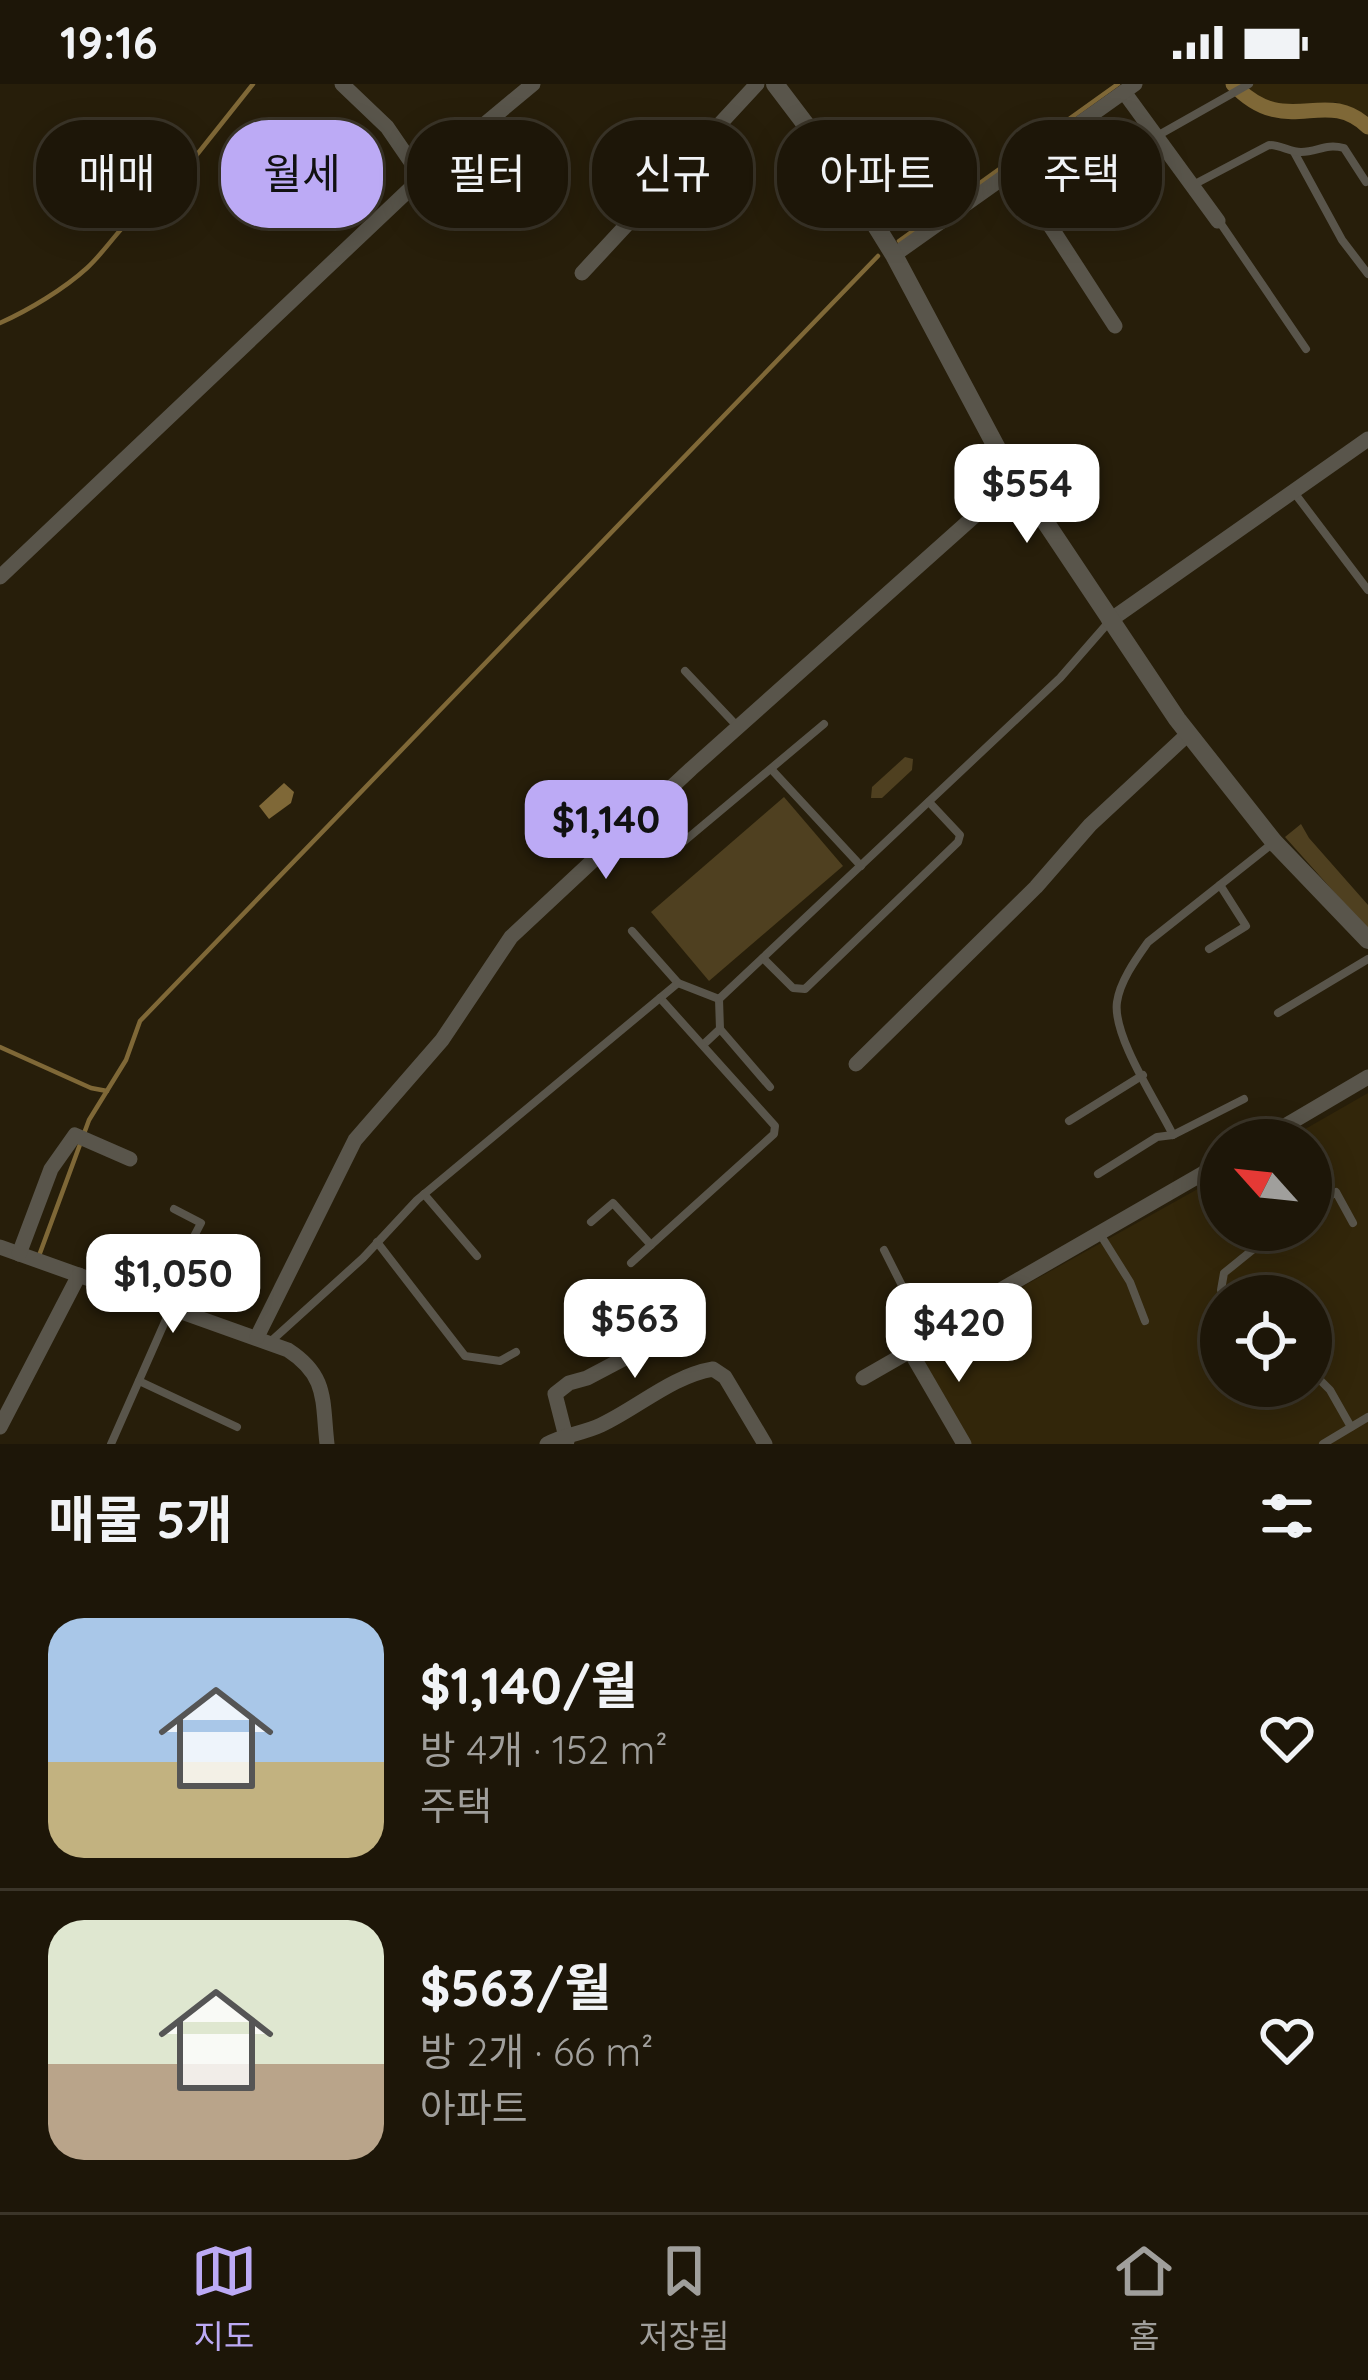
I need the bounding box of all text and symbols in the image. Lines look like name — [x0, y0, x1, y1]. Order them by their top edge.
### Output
text: 19:16 — [60, 14, 158, 70]
chip: 매매 — [36, 120, 197, 228]
chip: 월세 — [221, 120, 383, 228]
chip: 필터 — [407, 120, 568, 228]
chip: 신규 — [592, 120, 753, 228]
chip: 아파트 — [777, 120, 977, 228]
chip: 주택 — [1001, 120, 1162, 228]
pin: $554 — [956, 444, 1098, 546]
text: $554 — [981, 458, 1073, 507]
pin: $1,140 — [508, 780, 704, 882]
text: $1,140 — [552, 794, 660, 843]
north arrow — [1200, 1119, 1332, 1251]
map controls — [1200, 1119, 1332, 1407]
pin: $1,050 — [75, 1234, 271, 1336]
text: $1,050 — [113, 1248, 233, 1297]
button: locate — [1200, 1275, 1332, 1407]
pin: $563 — [564, 1279, 706, 1381]
pin: $420 — [888, 1283, 1030, 1385]
text: $563 — [591, 1293, 679, 1342]
text: $420 — [913, 1297, 1005, 1346]
icon: filters — [1254, 1483, 1320, 1549]
text: 매물 5개 — [48, 1487, 232, 1551]
text: $1,140/월 — [420, 1653, 638, 1717]
icon: home — [144, 1666, 288, 1810]
icon: heart — [1254, 1705, 1320, 1771]
text: 방 4개 · 152 m² — [420, 1725, 668, 1774]
text: 주택 — [420, 1781, 492, 1830]
text: $563/월 — [420, 1955, 611, 2019]
icon: home — [144, 1968, 288, 2112]
icon: heart — [1254, 2007, 1320, 2073]
text: 방 2개 · 66 m² — [420, 2027, 653, 2076]
text: 아파트 — [420, 2083, 528, 2132]
tab: 지도 — [191, 2238, 257, 2358]
tab: 저장됨 — [638, 2238, 730, 2358]
tab: 홈 — [1111, 2238, 1177, 2358]

